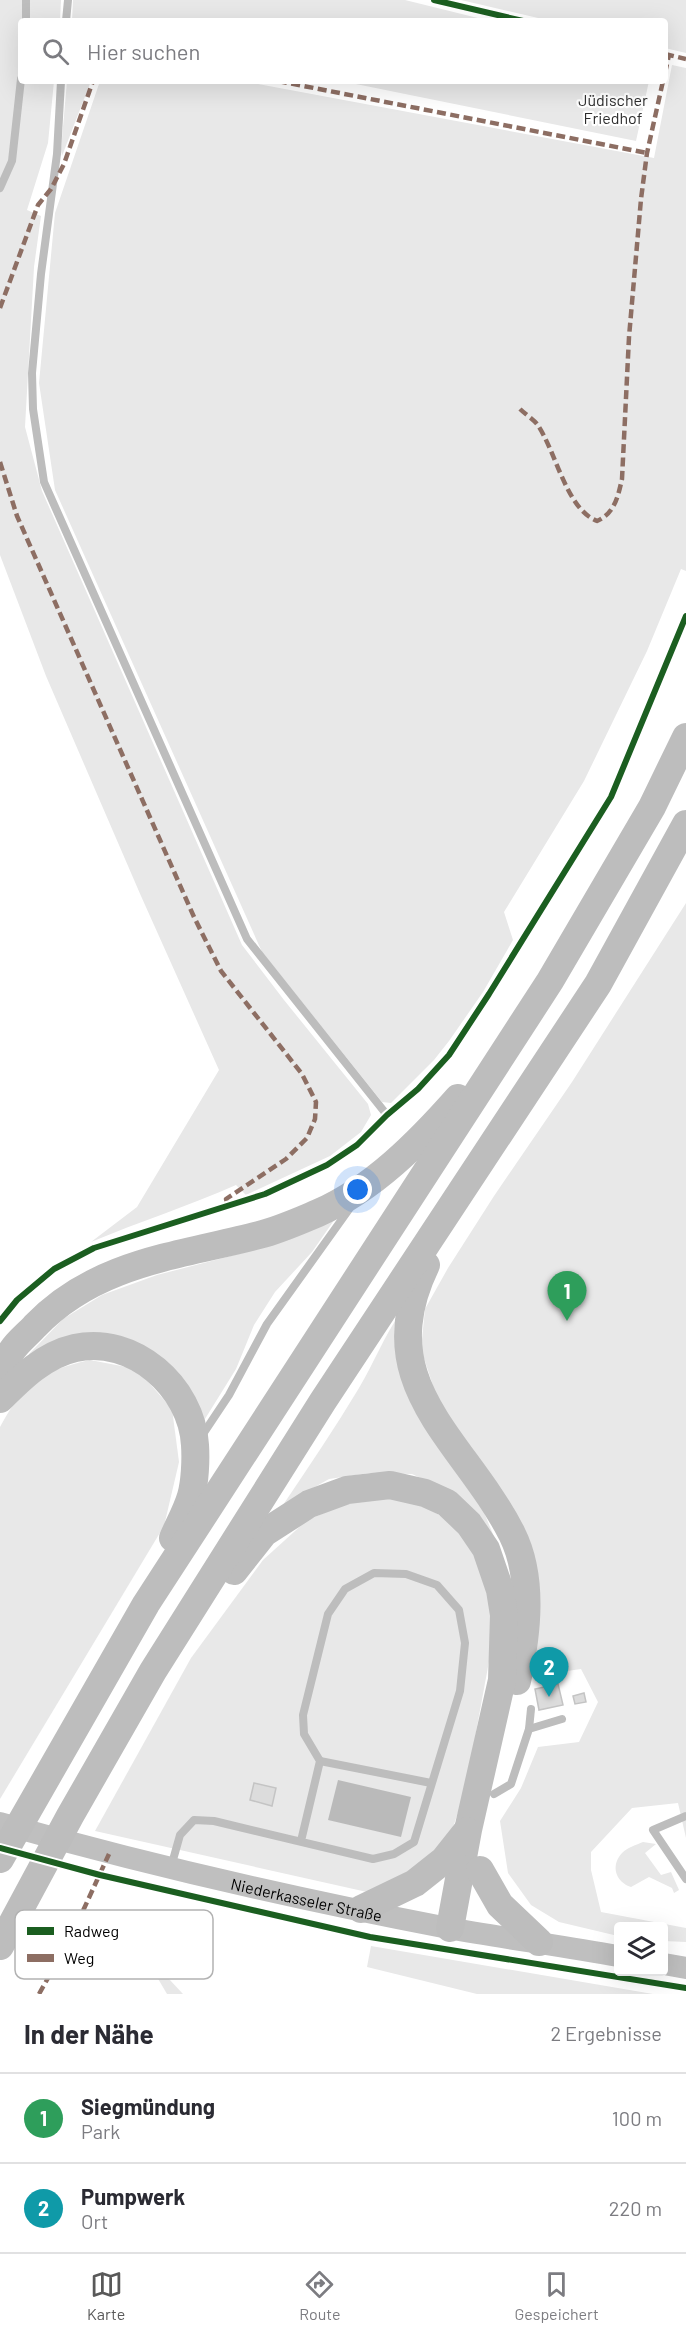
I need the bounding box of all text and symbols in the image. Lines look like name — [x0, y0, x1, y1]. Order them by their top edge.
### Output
search box — [18, 18, 668, 84]
icon: search — [39, 35, 72, 68]
text: Hier suchen — [87, 38, 200, 64]
park label: Jüdischer Friedhof — [578, 90, 648, 127]
your location — [343, 1175, 372, 1204]
pin: 1 — [548, 1272, 586, 1321]
pin: 2 — [530, 1648, 568, 1697]
street label: Niederkasseler Straße — [229, 1873, 384, 1924]
legend — [15, 1910, 213, 1979]
text: Radweg — [64, 1921, 119, 1940]
map controls — [614, 1922, 668, 1976]
button: layers — [614, 1922, 668, 1976]
text: Weg — [64, 1948, 94, 1967]
text: In der Nähe — [24, 2018, 154, 2049]
text: 2 Ergebnisse — [550, 2021, 662, 2045]
text: Siegmündung — [81, 2093, 215, 2119]
text: 1 — [40, 2106, 47, 2130]
text: 100 m — [612, 2106, 662, 2130]
text: Park — [81, 2119, 120, 2143]
text: Pumpwerk — [81, 2183, 185, 2209]
text: 2 — [38, 2196, 49, 2220]
text: 220 m — [609, 2196, 662, 2220]
text: Ort — [81, 2209, 108, 2233]
tab: Karte — [87, 2268, 125, 2323]
tab: Route — [299, 2268, 340, 2323]
tab: Gespeichert — [515, 2268, 599, 2323]

